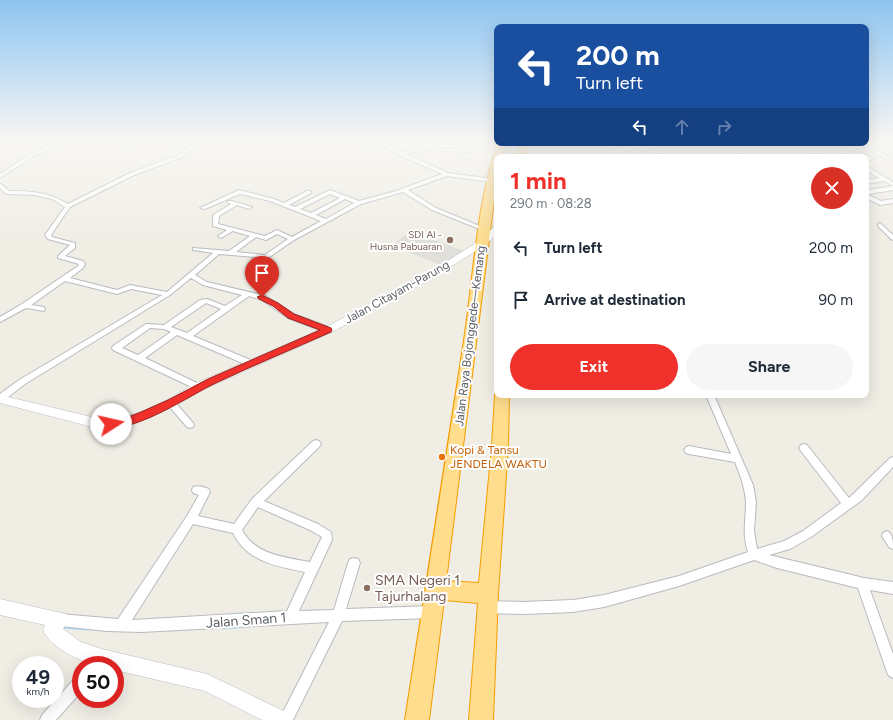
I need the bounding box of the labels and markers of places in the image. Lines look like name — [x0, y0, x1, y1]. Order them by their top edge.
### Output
place label: SDI Al - Husna Pabuaran — [370, 228, 442, 253]
marker: SDI Al - Husna Pabuaran — [445, 235, 455, 245]
pin — [245, 256, 279, 297]
place label: Kopi & Tansu JENDELA WAKTU — [450, 443, 547, 471]
marker: Kopi & Tansu JENDELA WAKTU — [437, 452, 447, 462]
place label: SMA Negeri 1 Tajurhalang — [375, 572, 460, 605]
marker: SMA Negeri 1 Tajurhalang — [362, 583, 372, 593]

